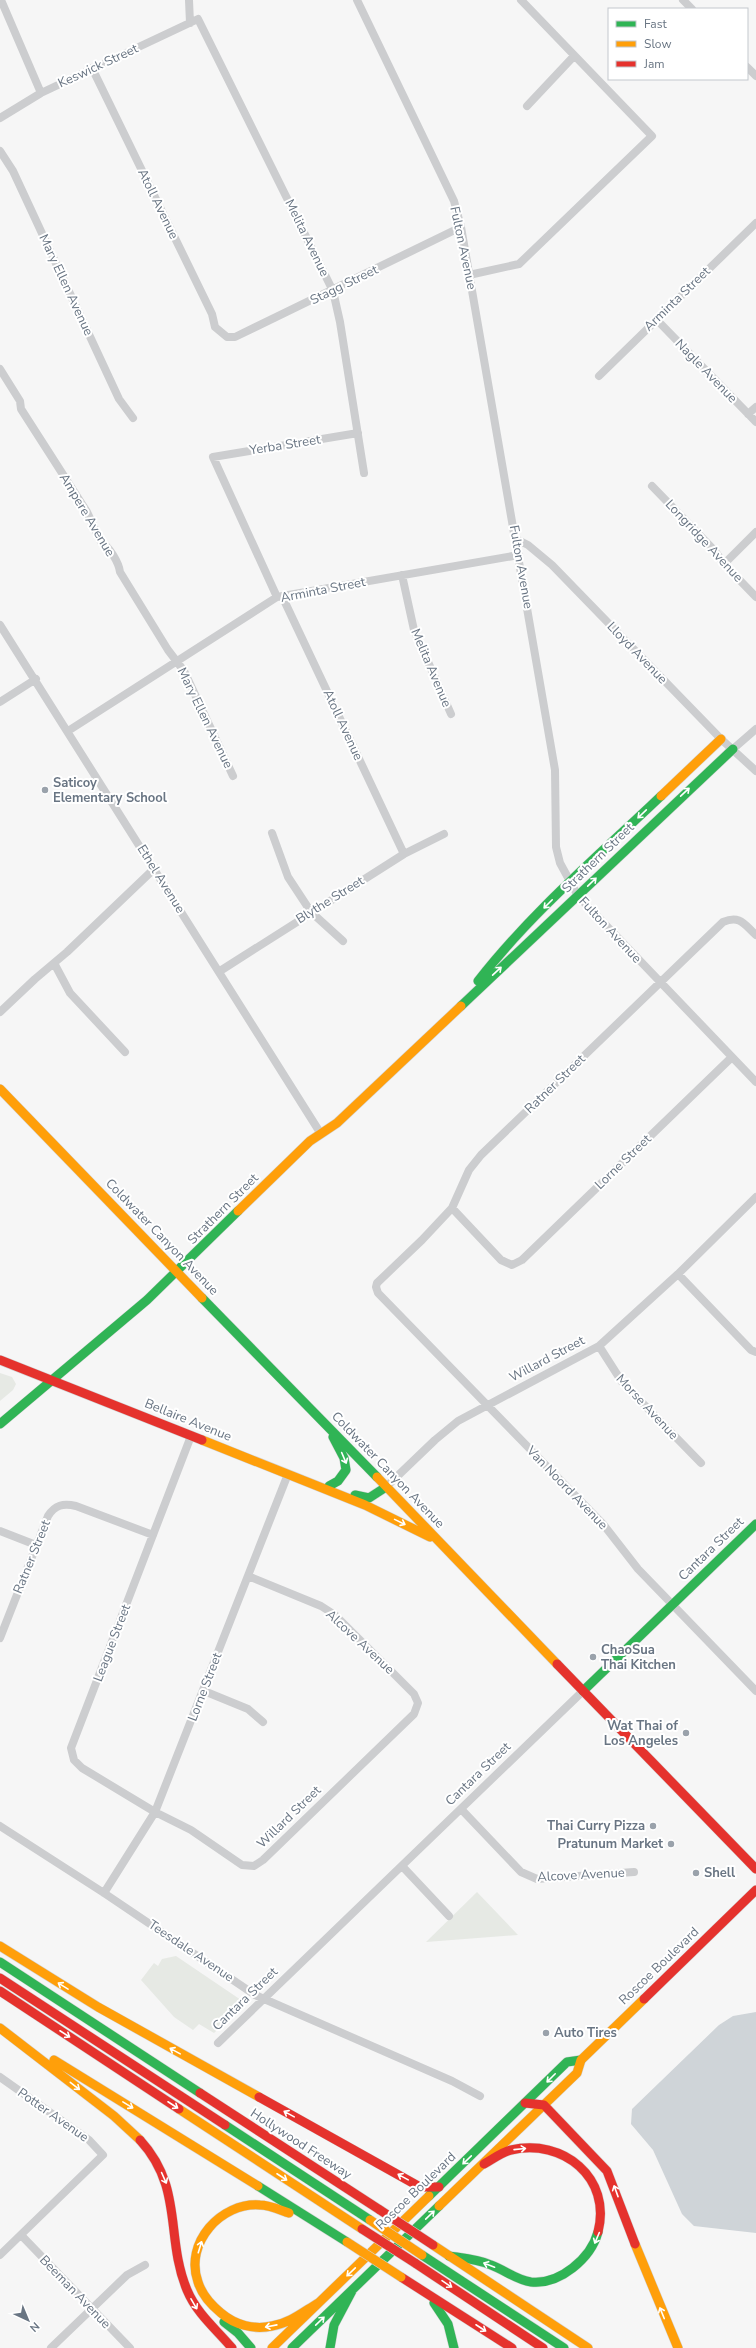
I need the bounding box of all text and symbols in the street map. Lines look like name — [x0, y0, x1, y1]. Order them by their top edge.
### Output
legend — [608, 8, 748, 80]
text: Fast — [644, 16, 667, 32]
text: Slow — [644, 36, 672, 52]
street label: Keswick Street — [55, 39, 141, 92]
text: Jam — [643, 56, 665, 72]
street label: Atoll Avenue — [133, 166, 183, 242]
street label: Melita Avenue — [281, 196, 334, 280]
street label: Fulton Avenue — [445, 205, 481, 291]
street label: Mary Ellen Avenue — [35, 231, 97, 339]
street label: Stagg Street — [307, 261, 381, 309]
street label: Arminta Street — [640, 262, 714, 335]
street label: Nagle Avenue — [671, 335, 741, 407]
street label: Yerba Street — [247, 430, 322, 460]
street label: Ampere Avenue — [55, 470, 119, 560]
street label: Longridge Avenue — [661, 496, 747, 586]
street label: Fulton Avenue — [505, 524, 537, 610]
street label: Arminta Street — [279, 573, 367, 607]
street label: Lloyd Avenue — [603, 618, 671, 688]
street label: Melita Avenue — [406, 626, 456, 710]
street label: Mary Ellen Avenue — [173, 665, 237, 772]
street label: Atoll Avenue — [319, 687, 367, 763]
place label: Saticoy Elementary School — [53, 774, 168, 807]
marker: Saticoy Elementary School — [40, 785, 50, 795]
one-way arrow — [680, 788, 690, 797]
one-way arrow — [637, 809, 647, 819]
street label: Strathern Street — [558, 819, 638, 897]
street label: Ethel Avenue — [133, 841, 189, 917]
street label: Blythe Street — [293, 872, 368, 928]
one-way arrow — [587, 878, 597, 887]
street label: Fulton Avenue — [575, 893, 646, 967]
one-way arrow — [543, 899, 553, 909]
one-way arrow — [492, 966, 502, 976]
street label: Ratner Street — [521, 1050, 590, 1118]
street label: Lorne Street — [591, 1130, 655, 1193]
street label: Strathern Street — [184, 1169, 263, 1248]
street label: Coldwater Canyon Avenue — [102, 1175, 223, 1299]
street label: Willard Street — [506, 1331, 588, 1386]
street label: Morse Avenue — [612, 1370, 682, 1444]
street label: Bellaire Avenue — [142, 1394, 234, 1446]
street label: Coldwater Canyon Avenue — [328, 1408, 449, 1532]
street label: Van Noord Avenue — [522, 1442, 612, 1534]
one-way arrow — [340, 1452, 348, 1464]
street label: Cantara Street — [674, 1513, 748, 1585]
street label: Ratner Street — [9, 1517, 55, 1596]
one-way arrow — [394, 1519, 406, 1526]
street label: League Street — [89, 1601, 135, 1684]
street label: Alcove Avenue — [322, 1606, 398, 1678]
place label: ChaoSua Thai Kitchen — [601, 1641, 676, 1674]
street label: Lorne Street — [184, 1650, 226, 1724]
marker: ChaoSua Thai Kitchen — [588, 1652, 598, 1662]
place label: Wat Thai of Los Angeles — [604, 1717, 678, 1750]
marker: Wat Thai of Los Angeles — [681, 1728, 691, 1738]
street label: Cantara Street — [441, 1738, 515, 1810]
street label: Willard Street — [253, 1781, 325, 1852]
place label: Thai Curry Pizza — [547, 1817, 645, 1835]
marker: Thai Curry Pizza — [648, 1821, 658, 1831]
place label: Pratunum Market — [558, 1835, 664, 1853]
marker: Pratunum Market — [666, 1839, 676, 1849]
street label: Alcove Avenue — [537, 1864, 625, 1886]
place label: Shell — [704, 1864, 736, 1882]
marker: Shell — [691, 1868, 701, 1878]
street label: Teesdale Avenue — [145, 1916, 237, 1986]
street label: Roscoe Boulevard — [615, 1923, 703, 2009]
street label: Cantara Street — [208, 1963, 282, 2035]
one-way arrow — [57, 1981, 69, 1989]
place label: Auto Tires — [554, 2024, 617, 2042]
marker: Auto Tires — [541, 2028, 551, 2038]
one-way arrow — [59, 2030, 70, 2038]
one-way arrow — [170, 2047, 182, 2054]
one-way arrow — [546, 2073, 556, 2083]
one-way arrow — [69, 2082, 80, 2090]
street label: Potter Avenue — [14, 2084, 92, 2146]
one-way arrow — [122, 2101, 134, 2109]
one-way arrow — [167, 2101, 178, 2109]
street label: Hollywood Freeway — [247, 2104, 355, 2184]
one-way arrow — [283, 2110, 295, 2118]
one-way arrow — [513, 2146, 526, 2153]
street label: Roscoe Boulevard — [372, 2148, 460, 2234]
one-way arrow — [462, 2155, 472, 2165]
one-way arrow — [161, 2172, 168, 2184]
one-way arrow — [276, 2173, 288, 2181]
one-way arrow — [397, 2173, 409, 2181]
one-way arrow — [612, 2185, 619, 2198]
one-way arrow — [425, 2211, 435, 2220]
one-way arrow — [593, 2231, 600, 2243]
one-way arrow — [197, 2240, 204, 2253]
street label: Beeman Avenue — [35, 2251, 115, 2333]
one-way arrow — [483, 2260, 495, 2268]
one-way arrow — [346, 2267, 356, 2276]
one-way arrow — [441, 2280, 452, 2288]
one-way arrow — [191, 2298, 199, 2310]
north arrow — [8, 2300, 48, 2340]
one-way arrow — [657, 2307, 665, 2319]
one-way arrow — [315, 2316, 325, 2326]
text: N — [26, 2319, 43, 2335]
one-way arrow — [265, 2323, 278, 2331]
one-way arrow — [475, 2324, 486, 2333]

